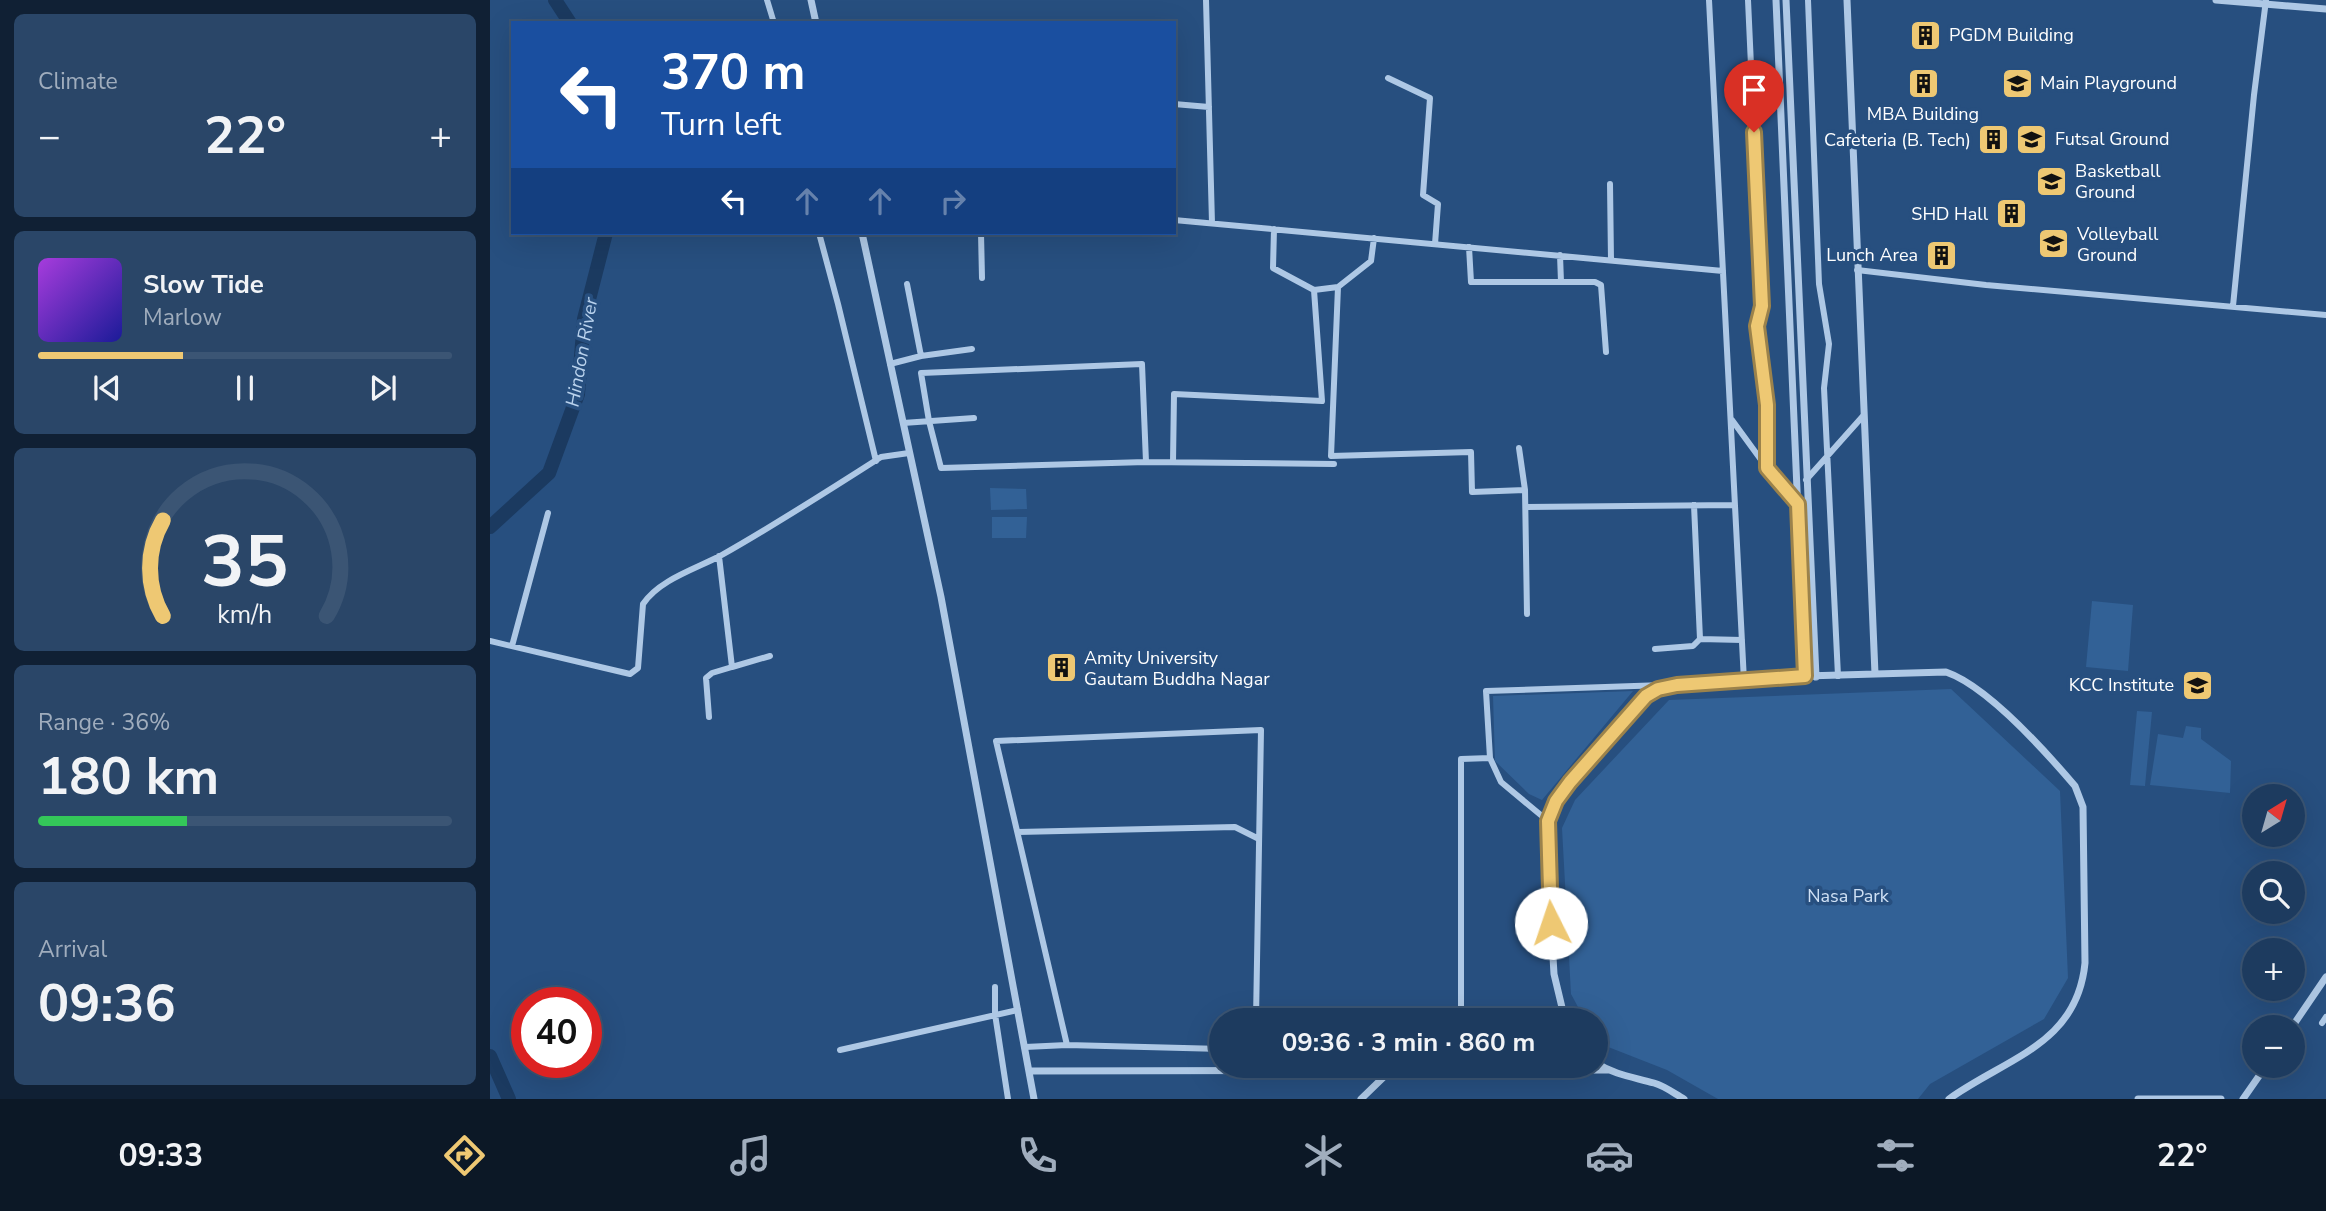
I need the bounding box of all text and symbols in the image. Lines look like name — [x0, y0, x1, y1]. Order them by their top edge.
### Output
building icon: PGDM Building — [1909, 18, 1943, 52]
place label: PGDM Building — [1949, 23, 2074, 47]
text: 370 m — [661, 39, 805, 106]
icon: left — [546, 49, 637, 140]
pin — [1724, 60, 1784, 132]
text: Climate — [38, 66, 118, 97]
school or university icon: Main Playground — [2000, 66, 2034, 100]
building icon: MBA Building — [1906, 67, 1940, 101]
icon: arrive — [1735, 71, 1773, 109]
place label: Main Playground — [2040, 71, 2177, 95]
text: 22° — [204, 100, 286, 171]
place label: MBA Building — [1867, 102, 1979, 126]
text: Turn left — [661, 103, 781, 146]
text: − — [38, 111, 61, 162]
text: + — [429, 111, 452, 162]
school or university icon: Futsal Ground — [2015, 122, 2049, 156]
building icon: Cafeteria (B. Tech) — [1977, 123, 2011, 157]
place label: Futsal Ground — [2055, 127, 2169, 151]
place label: Cafeteria (B. Tech) — [1824, 128, 1971, 152]
place label: Basketball Ground — [2075, 159, 2161, 204]
school or university icon: Basketball Ground — [2035, 164, 2069, 198]
icon: left — [715, 182, 753, 220]
icon: ahead — [788, 182, 826, 220]
icon: ahead — [861, 182, 899, 220]
icon: right — [934, 182, 972, 220]
building icon: SHD Hall — [1994, 197, 2028, 231]
place label: SHD Hall — [1911, 202, 1989, 226]
place label: Volleyball Ground — [2076, 222, 2159, 267]
school or university icon: Volleyball Ground — [2037, 227, 2071, 261]
building icon: Lunch Area — [1924, 238, 1958, 272]
place label: Lunch Area — [1826, 243, 1918, 267]
text: Slow Tide — [143, 267, 264, 302]
water label: Hindon River — [560, 294, 605, 409]
text: Marlow — [143, 302, 222, 333]
icon: previous — [88, 369, 126, 407]
icon: pause — [226, 369, 264, 407]
icon: next — [364, 369, 402, 407]
text: 35 — [201, 512, 289, 612]
text: km/h — [217, 597, 273, 631]
place label: Amity University Gautam Buddha Nagar — [1084, 646, 1270, 691]
building icon: Amity University Gautam Buddha Nagar — [1044, 651, 1078, 685]
school or university icon: KCC Institute — [2180, 668, 2214, 702]
place label: KCC Institute — [2069, 673, 2174, 697]
text: Range · 36% — [38, 707, 170, 738]
text: 180 km — [38, 741, 219, 812]
north arrow — [2242, 784, 2305, 847]
map controls — [2242, 784, 2305, 1078]
button: search — [2242, 861, 2305, 924]
park label: Nasa Park — [1807, 884, 1890, 908]
position arrow — [1514, 886, 1588, 960]
text: Arrival — [38, 934, 107, 965]
button: + — [2242, 938, 2305, 1001]
text: 09:36 — [38, 968, 176, 1039]
speed limit sign: 40 — [511, 987, 602, 1078]
button: − — [2242, 1015, 2305, 1078]
text: 09:36 · 3 min · 860 m — [1282, 1025, 1535, 1060]
icon: directions — [440, 1131, 489, 1180]
icon: music — [726, 1131, 775, 1180]
icon: phone — [1013, 1131, 1062, 1180]
icon: climate — [1299, 1131, 1348, 1180]
icon: car — [1585, 1131, 1634, 1180]
icon: filters — [1871, 1131, 1920, 1180]
text: 09:33 — [119, 1134, 203, 1177]
text: 22° — [2157, 1134, 2207, 1177]

